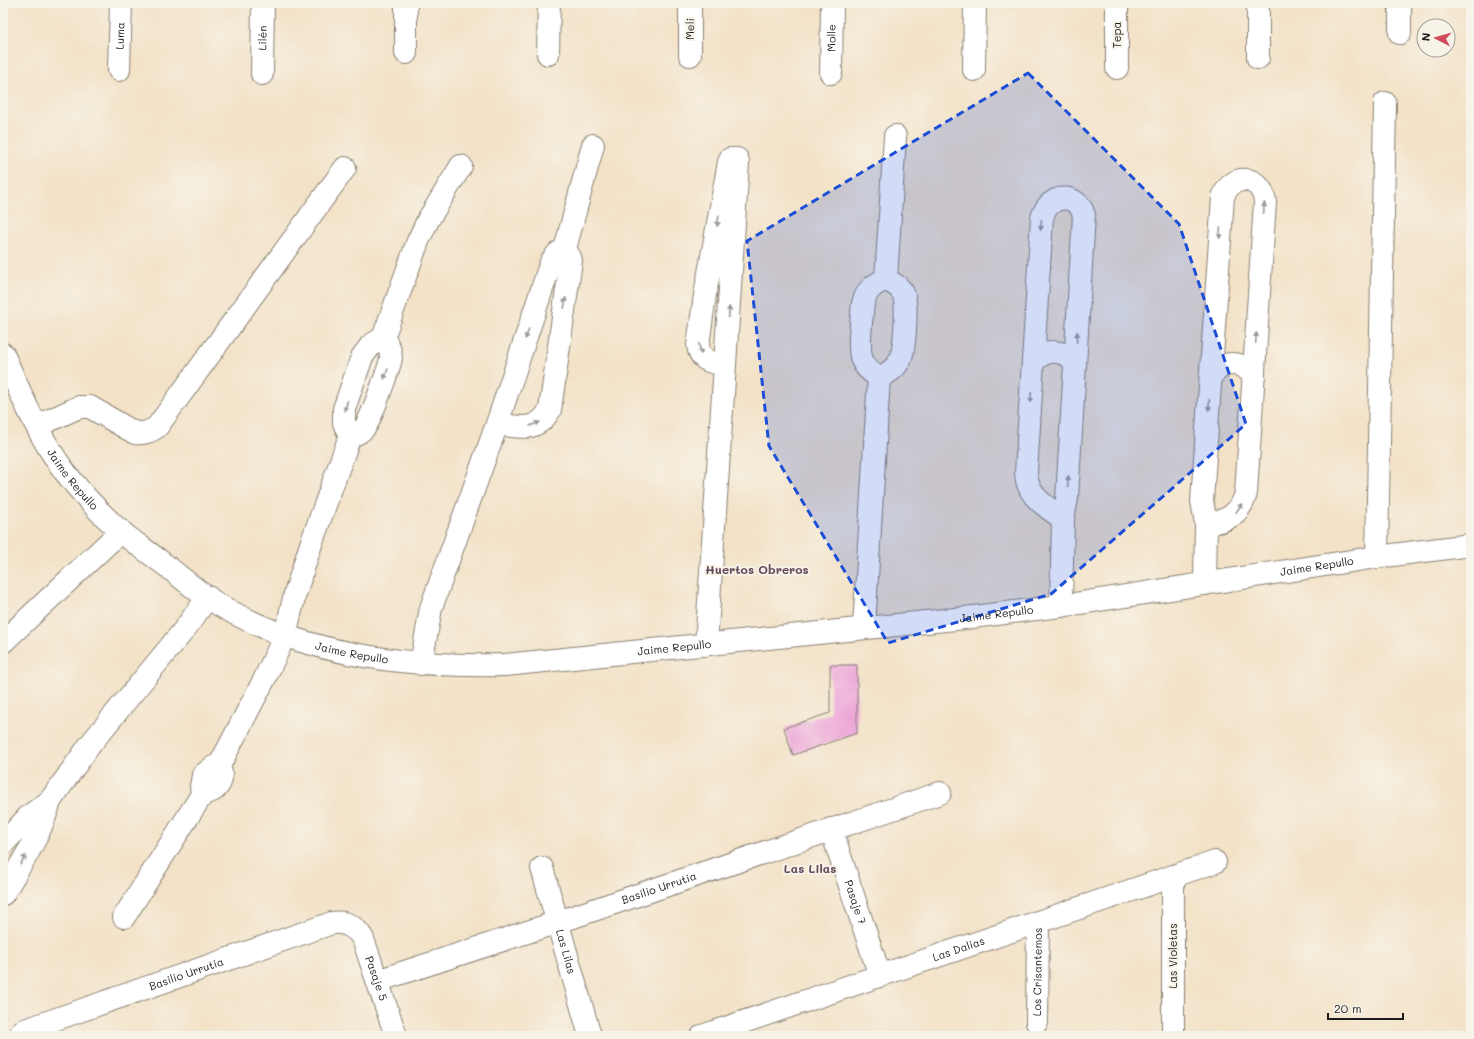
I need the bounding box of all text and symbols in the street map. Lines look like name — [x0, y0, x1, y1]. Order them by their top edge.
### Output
street label: Meli — [682, 18, 697, 40]
north arrow — [1416, 18, 1456, 58]
street label: Luma — [112, 22, 127, 50]
street label: Tepa — [1109, 22, 1124, 48]
street label: Molle — [823, 24, 839, 52]
street label: Lilén — [254, 25, 270, 51]
text: N — [1418, 32, 1433, 42]
one-way arrow — [1261, 202, 1268, 214]
one-way arrow — [715, 215, 721, 227]
one-way arrow — [1038, 219, 1045, 231]
one-way arrow — [1217, 227, 1224, 239]
one-way arrow — [562, 297, 568, 309]
one-way arrow — [725, 306, 732, 318]
one-way arrow — [524, 328, 530, 340]
one-way arrow — [1073, 331, 1080, 343]
one-way arrow — [1253, 331, 1259, 344]
one-way arrow — [697, 343, 703, 355]
one-way arrow — [382, 369, 388, 381]
one-way arrow — [1028, 391, 1034, 404]
one-way arrow — [1205, 399, 1212, 411]
one-way arrow — [343, 400, 349, 412]
one-way arrow — [529, 421, 540, 427]
street label: Jaime Repullo — [44, 446, 102, 513]
one-way arrow — [1065, 474, 1071, 487]
one-way arrow — [1235, 503, 1243, 513]
street label: Jaime Repullo — [1279, 553, 1355, 579]
district label: Huertos Obreros — [705, 561, 809, 577]
street label: Jaime Repullo — [959, 601, 1035, 626]
street label: Jaime Repullo — [636, 636, 712, 658]
street label: Jaime Repullo — [314, 638, 390, 667]
one-way arrow — [20, 854, 27, 866]
district label: Las Lilas — [784, 860, 836, 876]
street label: Basilio Urrutia — [619, 868, 698, 907]
street label: Pasaje 7 — [841, 878, 870, 926]
street label: Las Violetas — [1165, 923, 1180, 989]
street label: Las Lilas — [553, 927, 580, 976]
street label: Los Crisantemos — [1029, 928, 1045, 1016]
street label: Las Dalias — [930, 933, 987, 964]
street label: Basilio Urrutia — [147, 953, 226, 993]
street label: Pasaje 5 — [362, 954, 391, 1002]
scale bar — [1328, 995, 1403, 1021]
text: 20 m — [1334, 1000, 1362, 1016]

